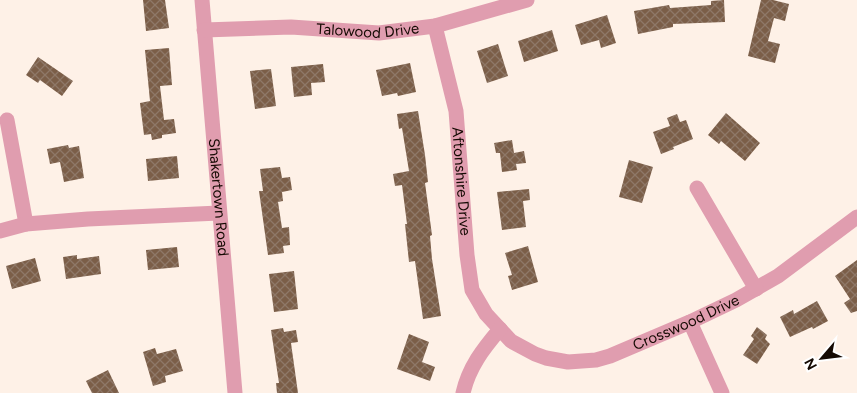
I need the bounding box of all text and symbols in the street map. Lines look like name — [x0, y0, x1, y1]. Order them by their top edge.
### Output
street label: Talowood Drive — [316, 19, 420, 42]
street label: Aftonshire Drive — [448, 126, 474, 236]
street label: Shakertown Road — [205, 138, 232, 257]
street label: Crosswood Drive — [630, 291, 742, 354]
north arrow — [797, 333, 847, 383]
text: N — [801, 355, 821, 373]

